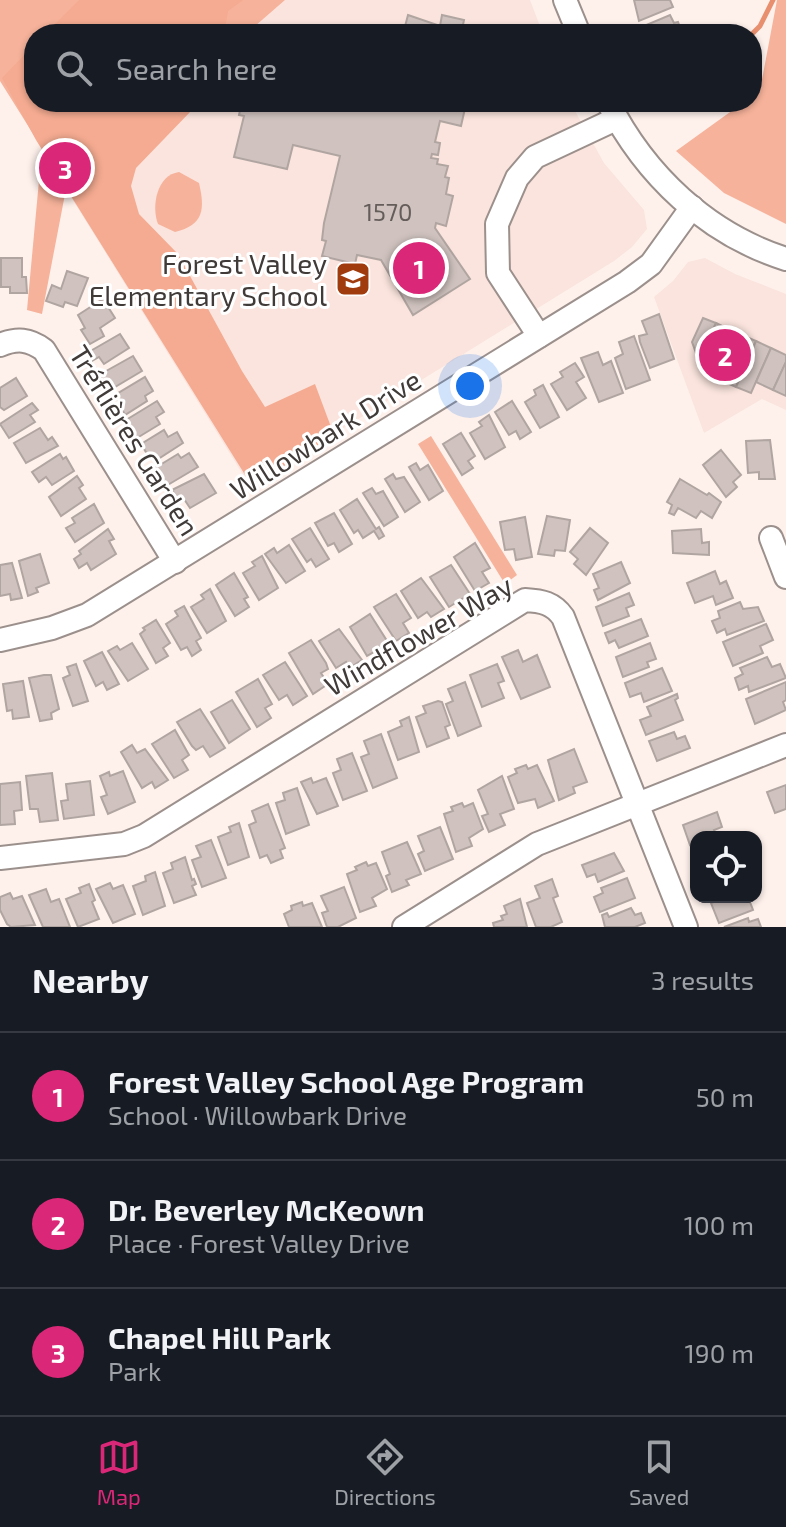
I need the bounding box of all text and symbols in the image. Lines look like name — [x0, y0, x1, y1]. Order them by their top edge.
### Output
search box — [24, 24, 762, 112]
icon: search — [52, 46, 96, 90]
text: Search here — [116, 50, 277, 86]
pin: 3 — [39, 138, 91, 198]
house number: 1570 — [363, 197, 413, 226]
pin: 1 — [393, 238, 445, 298]
place label: Forest Valley Elementary School — [89, 246, 328, 312]
school or university icon: Forest Valley Elementary School — [334, 260, 372, 298]
pin: 2 — [699, 325, 751, 385]
street label: Tréflières Garden — [63, 339, 207, 541]
street label: Willowbark Drive — [223, 362, 427, 506]
your location — [450, 366, 490, 406]
street label: Windflower Way — [318, 567, 518, 703]
map controls — [690, 831, 762, 903]
button: locate — [690, 831, 762, 903]
text: Nearby — [32, 959, 149, 1000]
text: 3 results — [651, 964, 754, 995]
text: Forest Valley School Age Program — [108, 1063, 584, 1099]
text: 1 — [52, 1081, 64, 1112]
text: 50 m — [696, 1081, 754, 1112]
text: School · Willowbark Drive — [108, 1099, 407, 1130]
text: Dr. Beverley McKeown — [108, 1191, 425, 1227]
text: 2 — [50, 1209, 66, 1240]
text: 100 m — [684, 1209, 754, 1240]
text: Place · Forest Valley Drive — [108, 1227, 410, 1258]
text: Chapel Hill Park — [108, 1319, 331, 1355]
text: 3 — [51, 1337, 65, 1368]
text: 190 m — [685, 1337, 754, 1368]
text: Park — [108, 1355, 161, 1386]
tab: Map — [97, 1435, 141, 1509]
tab: Directions — [334, 1435, 436, 1509]
tab: Saved — [629, 1435, 689, 1509]

